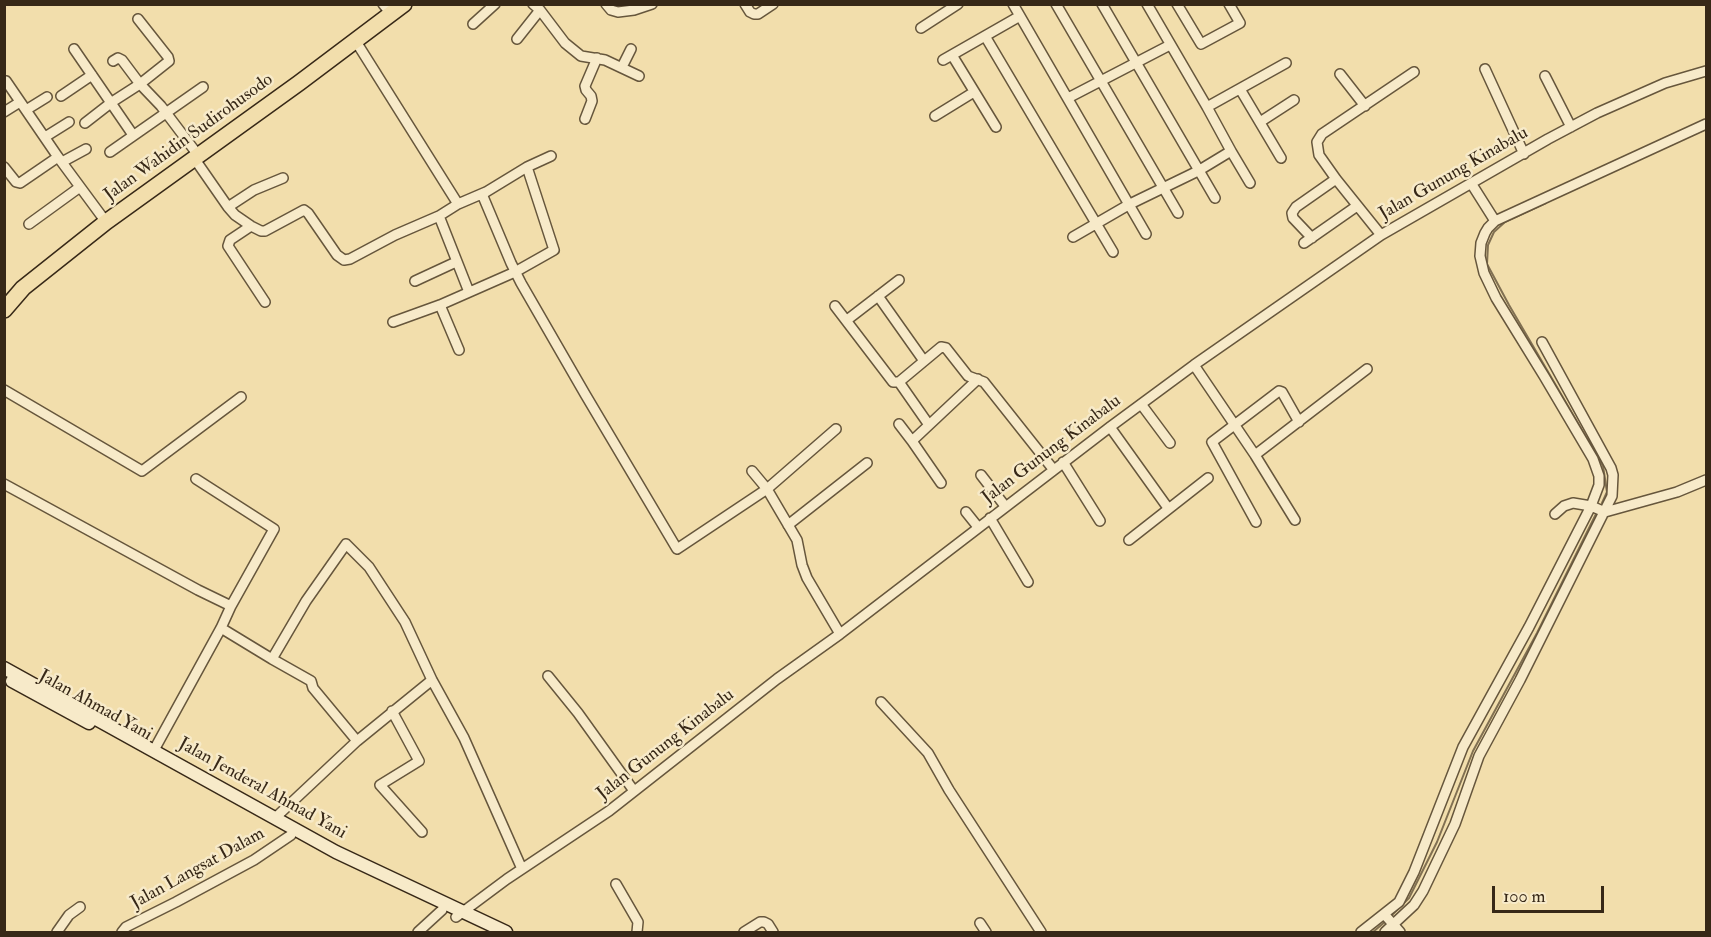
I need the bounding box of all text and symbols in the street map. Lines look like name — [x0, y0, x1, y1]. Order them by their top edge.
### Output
street label: Jalan Wahidin Sudirohusodo — [100, 69, 278, 207]
street label: Jalan Gunung Kinabalu — [1376, 123, 1532, 225]
street label: Jalan Gunung Kinabalu — [978, 391, 1126, 509]
street label: Jalan Ahmad Yani — [34, 666, 156, 746]
street label: Jalan Gunung Kinabalu — [593, 685, 739, 805]
street label: Jalan Jenderal Ahmad Yani — [174, 734, 350, 844]
street label: Jalan Langsat Dalam — [128, 823, 268, 915]
scale bar — [1495, 874, 1608, 912]
text: 100 m — [1503, 885, 1546, 908]

